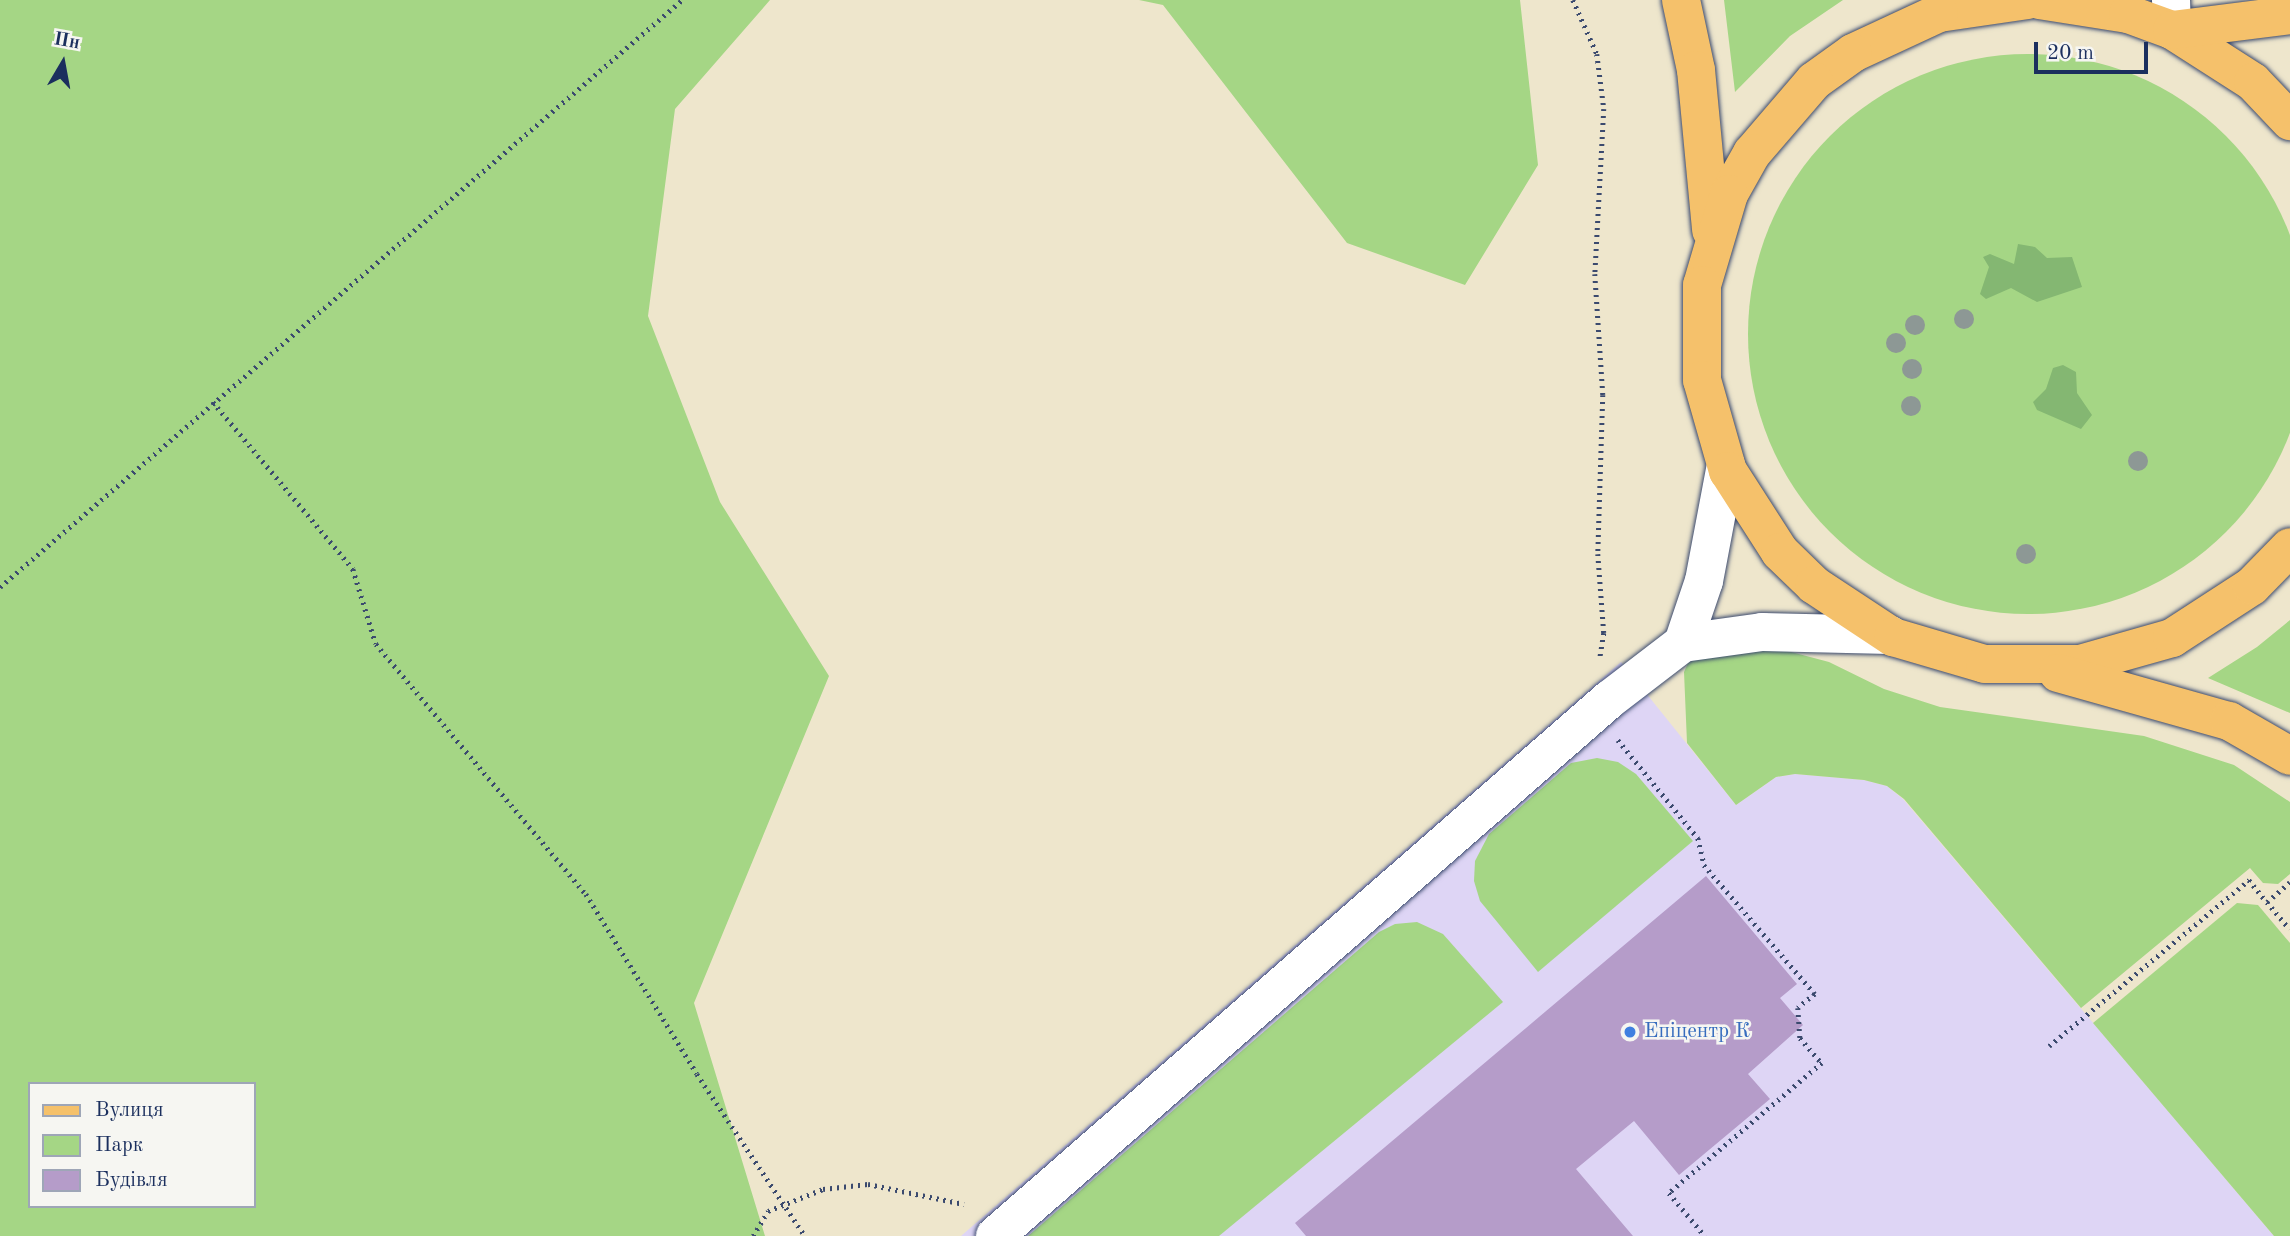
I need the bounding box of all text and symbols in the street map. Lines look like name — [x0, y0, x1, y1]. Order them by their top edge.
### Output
north arrow — [28, 28, 98, 98]
scale bar — [2038, 28, 2152, 72]
text: Пн — [52, 30, 81, 53]
text: 20 m — [2047, 43, 2094, 64]
place label: Епіцентр К — [1644, 1019, 1750, 1045]
marker: Епіцентр К — [1622, 1024, 1638, 1040]
legend — [28, 1082, 256, 1208]
text: Вулиця — [95, 1100, 164, 1121]
text: Парк — [95, 1135, 143, 1156]
text: Будівля — [95, 1170, 168, 1191]

